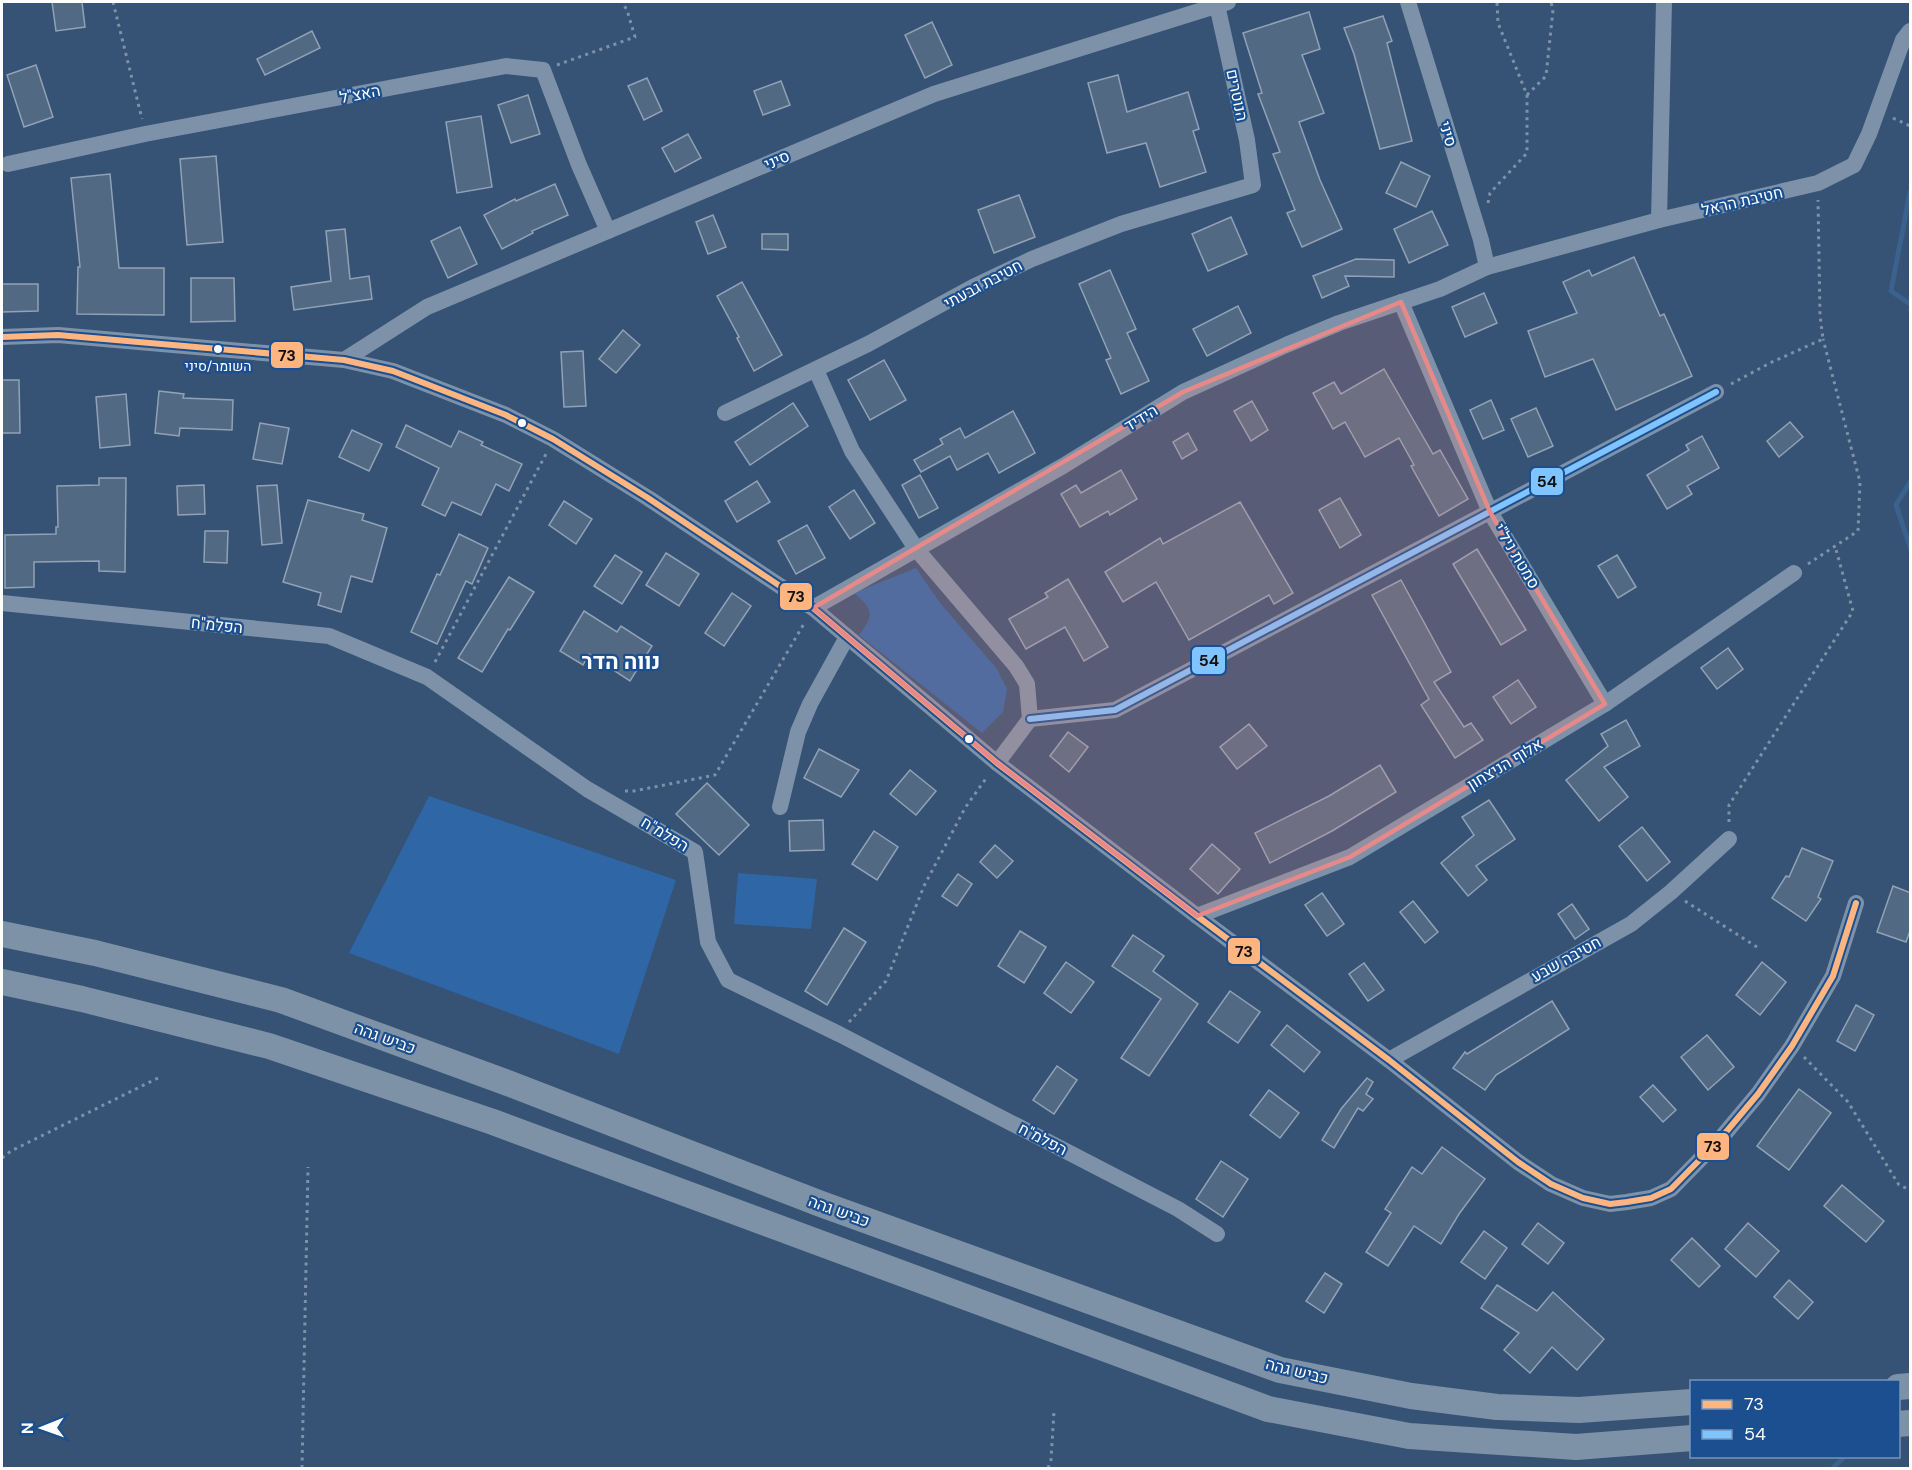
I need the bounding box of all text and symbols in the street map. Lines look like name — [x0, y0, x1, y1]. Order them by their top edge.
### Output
street label: הנוטרים — [1221, 67, 1253, 123]
street label: האצ"ל — [338, 80, 382, 108]
street label: סיני — [1434, 119, 1462, 149]
street label: סיני — [761, 145, 793, 175]
street label: חטיבת הראל — [1699, 181, 1785, 221]
street label: חטיבת גבעתי — [940, 255, 1026, 313]
line badge: 73 — [270, 341, 304, 369]
marker: השומר/סיני — [212, 343, 224, 355]
text: 73 — [278, 345, 296, 366]
place label: השומר/סיני — [184, 357, 252, 375]
street label: הידיד — [1120, 400, 1162, 436]
unlabelled marker — [516, 417, 528, 429]
line badge: 54 — [1530, 467, 1564, 496]
text: 54 — [1537, 471, 1557, 492]
street label: סמטת ניל"י — [1489, 519, 1545, 593]
line badge: 73 — [779, 582, 813, 611]
text: 73 — [787, 586, 805, 607]
street label: הפלמ"ח — [190, 612, 244, 638]
line badge: 54 — [1191, 646, 1226, 675]
district label: נווה הדר — [582, 647, 660, 676]
text: 54 — [1199, 650, 1219, 671]
unlabelled marker — [963, 733, 975, 745]
street label: אלוף הניצחון — [1463, 733, 1547, 795]
street label: הפלמ"ח — [637, 812, 693, 856]
street label: חטיבה שבע — [1527, 931, 1605, 987]
line badge: 73 — [1227, 937, 1261, 965]
text: 73 — [1235, 941, 1253, 962]
street label: כביש גהה — [351, 1017, 419, 1059]
street label: הפלמ"ח — [1015, 1118, 1071, 1160]
line badge: 73 — [1696, 1132, 1730, 1161]
text: 73 — [1704, 1136, 1722, 1157]
street label: כביש גהה — [805, 1190, 873, 1232]
street label: כביש גהה — [1263, 1353, 1331, 1389]
legend — [1690, 1380, 1900, 1458]
text: 73 — [1744, 1392, 1764, 1416]
north arrow — [12, 1398, 72, 1458]
text: N — [17, 1422, 38, 1434]
text: 54 — [1744, 1422, 1766, 1446]

